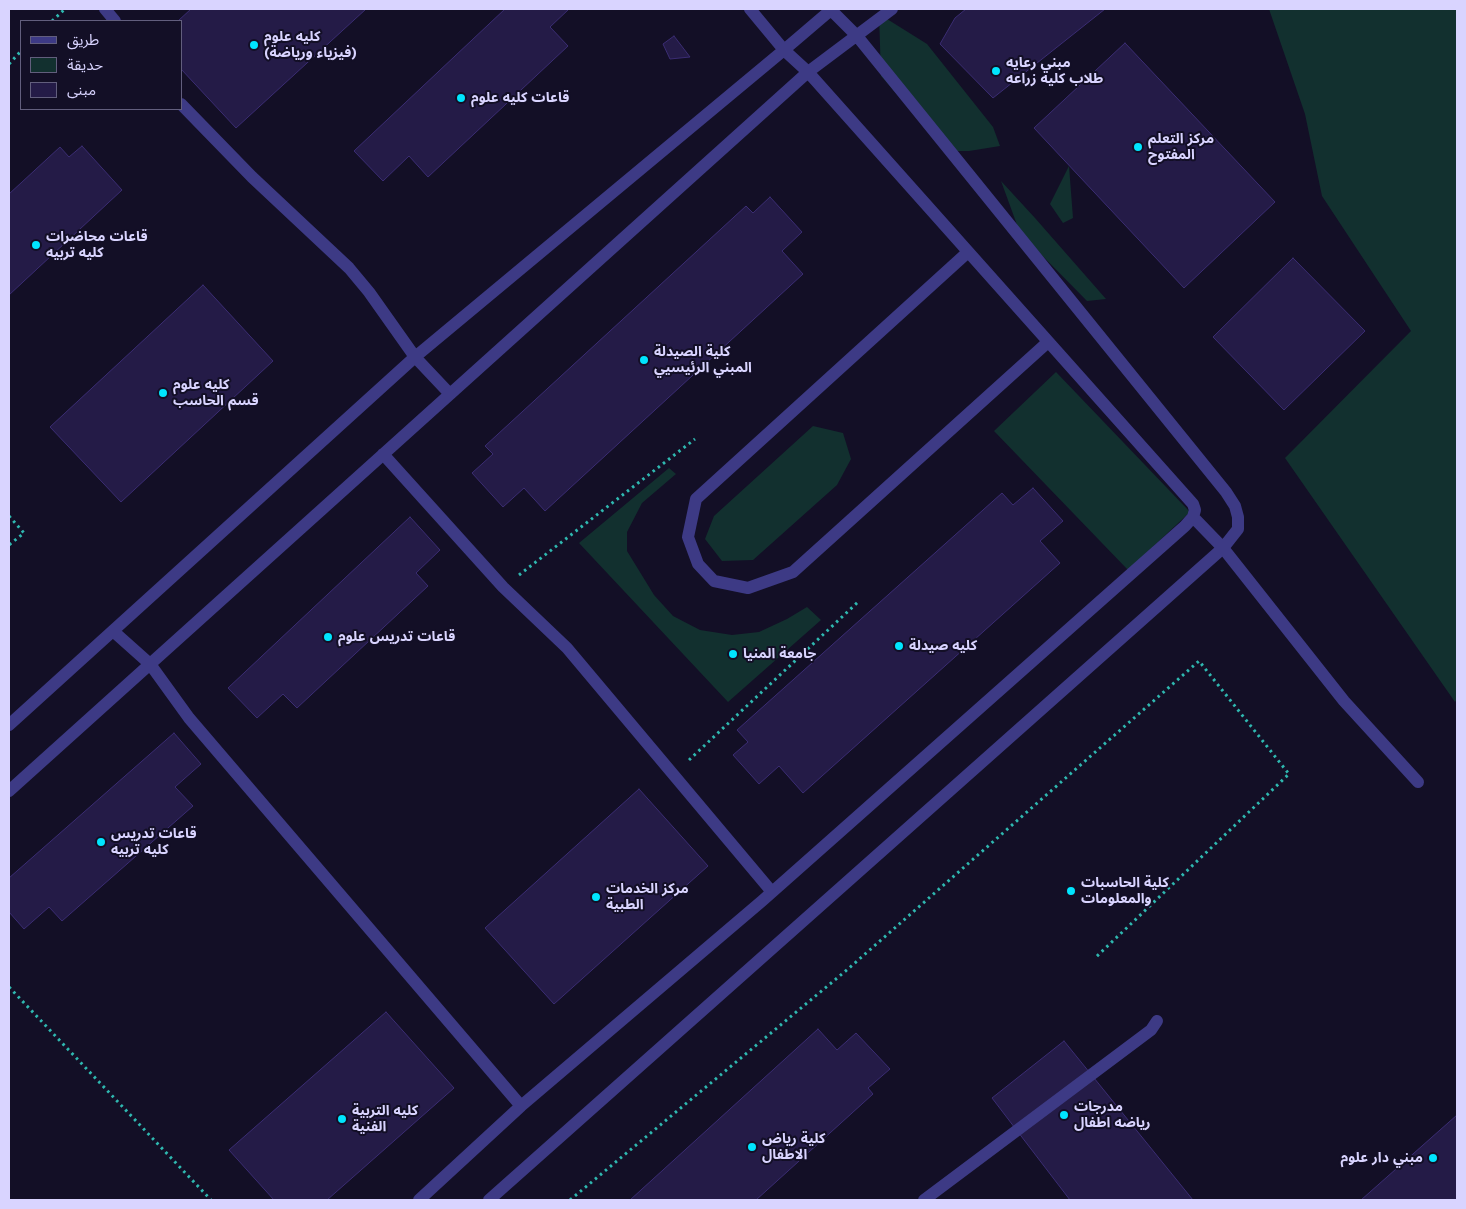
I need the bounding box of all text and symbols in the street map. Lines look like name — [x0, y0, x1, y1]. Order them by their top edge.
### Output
legend — [20, 20, 182, 110]
place label: كليه علوم (فيزياء ورياضة) — [264, 29, 357, 62]
text: طريق — [67, 31, 99, 49]
marker: كليه علوم (فيزياء ورياضة) — [248, 39, 260, 51]
place label: مبني رعايه طلاب كليه زراعه — [1006, 55, 1103, 88]
text: حديقة — [67, 56, 103, 74]
marker: مبني رعايه طلاب كليه زراعه — [990, 65, 1002, 77]
text: مبنى — [67, 81, 96, 99]
place label: قاعات كليه علوم — [471, 90, 569, 106]
marker: قاعات كليه علوم — [455, 92, 467, 104]
place label: مركز التعلم المفتوح — [1148, 131, 1214, 164]
marker: مركز التعلم المفتوح — [1132, 141, 1144, 153]
place label: قاعات محاضرات كليه تربيه — [46, 229, 148, 262]
marker: قاعات محاضرات كليه تربيه — [30, 239, 42, 251]
place label: كلية الصيدلة المبني الرئيسيي — [654, 344, 752, 377]
marker: كلية الصيدلة المبني الرئيسيي — [638, 354, 650, 366]
place label: كليه علوم قسم الحاسب — [173, 377, 258, 410]
marker: كليه علوم قسم الحاسب — [157, 387, 169, 399]
place label: قاعات تدريس علوم — [338, 629, 455, 645]
marker: قاعات تدريس علوم — [322, 631, 334, 643]
place label: كليه صيدلة — [909, 638, 977, 654]
marker: كليه صيدلة — [893, 640, 905, 652]
place label: جامعة المنيا — [743, 646, 816, 662]
marker: جامعة المنيا — [727, 648, 739, 660]
place label: قاعات تدريس كليه تربيه — [111, 826, 197, 859]
marker: قاعات تدريس كليه تربيه — [95, 836, 107, 848]
place label: كلية الحاسبات والمعلومات — [1081, 875, 1169, 908]
place label: مركز الخدمات الطبية — [606, 881, 689, 914]
marker: كلية الحاسبات والمعلومات — [1065, 885, 1077, 897]
marker: مركز الخدمات الطبية — [590, 891, 602, 903]
place label: مدرجات رياضه اطفال — [1074, 1099, 1151, 1132]
place label: كليه التربية الفنية — [352, 1103, 418, 1136]
marker: مدرجات رياضه اطفال — [1058, 1109, 1070, 1121]
marker: كليه التربية الفنية — [336, 1113, 348, 1125]
place label: كلية رياض الاطفال — [762, 1131, 825, 1164]
marker: كلية رياض الاطفال — [746, 1141, 758, 1153]
place label: مبني دار علوم — [1340, 1150, 1423, 1166]
marker: مبني دار علوم — [1427, 1152, 1439, 1164]

